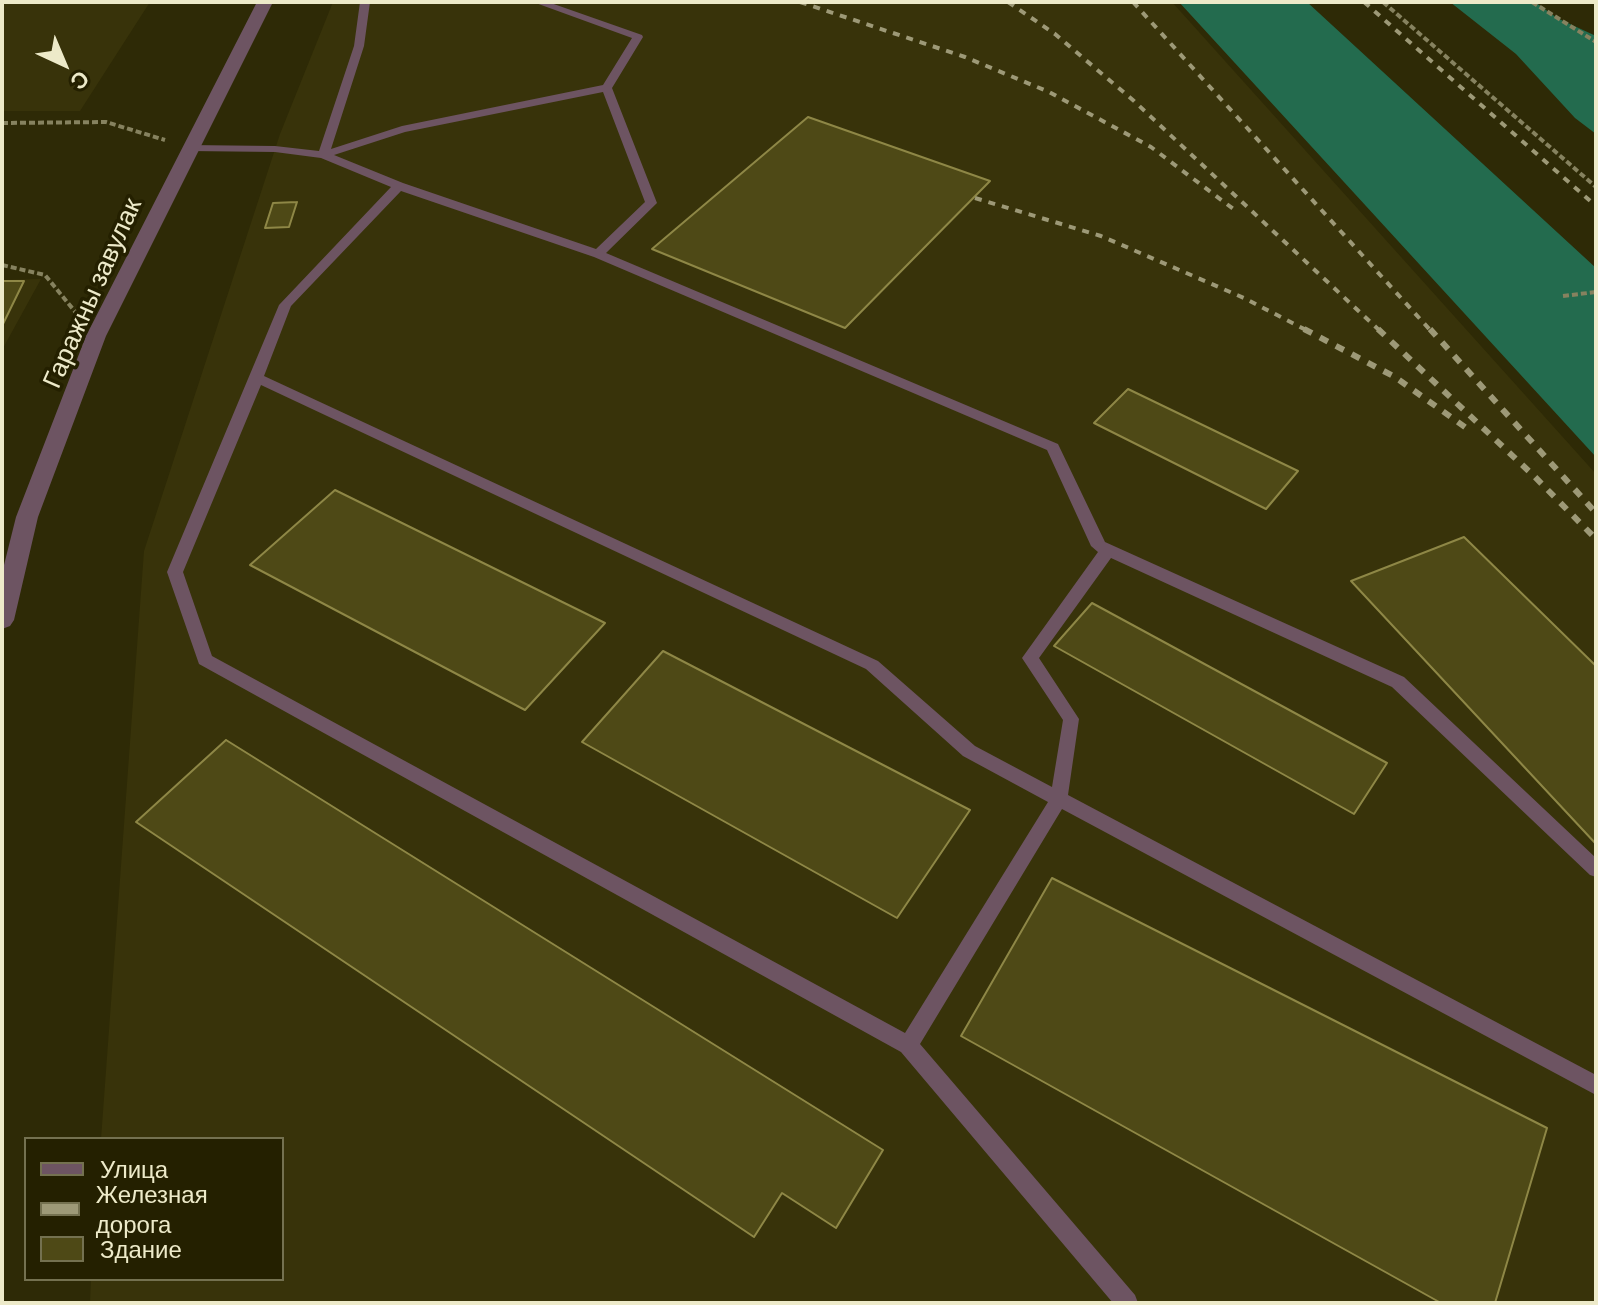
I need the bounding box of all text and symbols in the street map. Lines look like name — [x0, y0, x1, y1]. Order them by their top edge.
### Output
north arrow — [24, 24, 104, 104]
text: С — [66, 66, 95, 96]
street label: Гаражны завулак — [36, 193, 148, 393]
legend — [24, 1137, 284, 1281]
text: Улица — [100, 1154, 168, 1183]
text: Железная дорога — [96, 1179, 208, 1238]
text: Здание — [100, 1234, 182, 1263]

